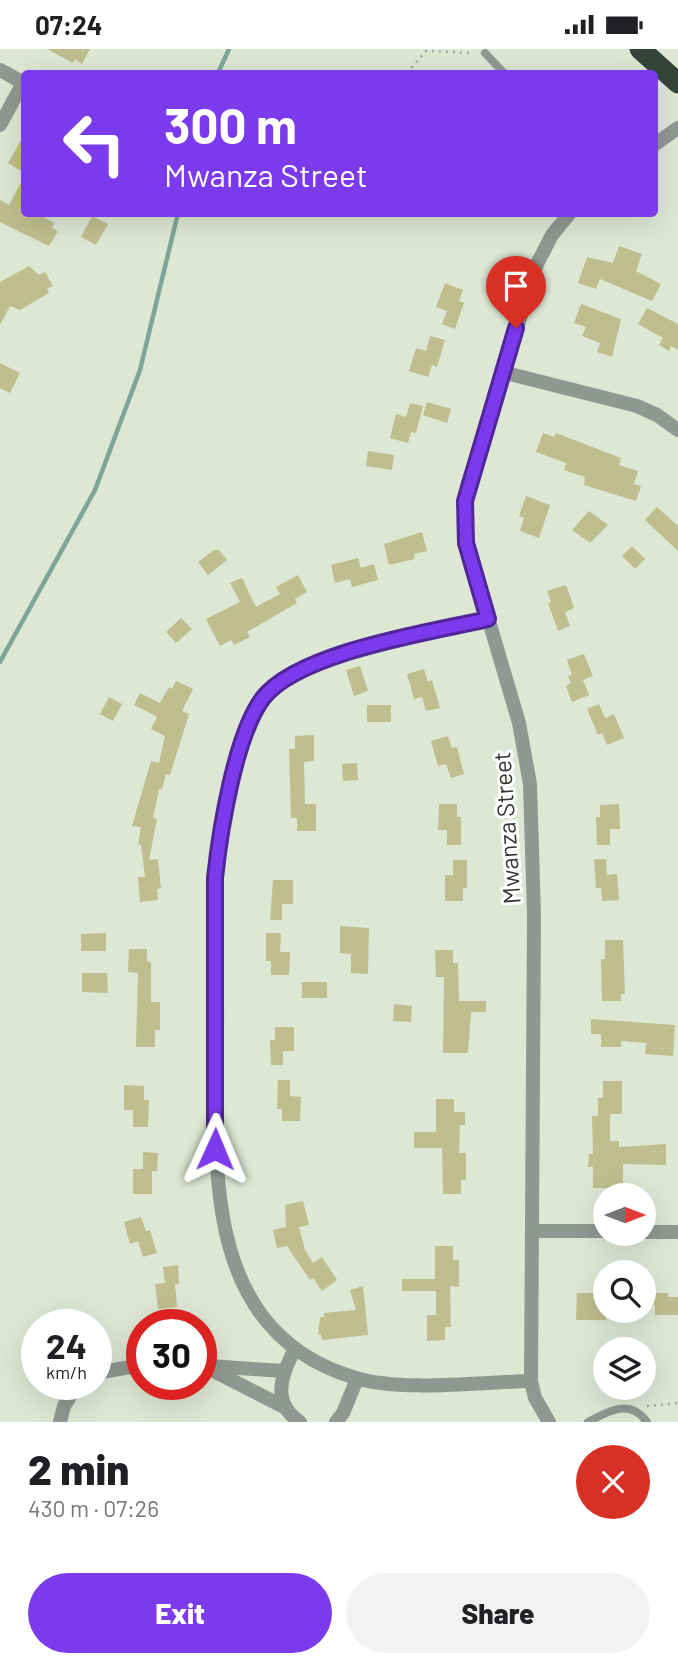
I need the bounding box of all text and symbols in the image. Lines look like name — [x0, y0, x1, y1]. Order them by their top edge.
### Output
text: 07:24 — [35, 9, 102, 40]
text: 300 m — [164, 95, 297, 154]
icon: left — [49, 98, 140, 189]
text: Mwanza Street — [164, 155, 368, 193]
pin — [486, 256, 546, 328]
icon: arrive — [497, 267, 535, 305]
street label: Mwanza Street — [486, 751, 526, 905]
position arrow — [178, 1112, 252, 1186]
north arrow — [593, 1183, 656, 1246]
map controls — [593, 1183, 656, 1400]
button: search — [593, 1260, 656, 1323]
speed limit sign: 30 — [126, 1309, 217, 1400]
text: 24 — [46, 1324, 87, 1366]
button: layers — [593, 1337, 656, 1400]
text: km/h — [46, 1361, 87, 1383]
text: 2 min — [28, 1443, 129, 1493]
button: close — [576, 1445, 650, 1519]
text: 430 m · 07:26 — [28, 1494, 159, 1522]
button: Exit — [28, 1573, 332, 1653]
button: Share — [346, 1573, 650, 1653]

